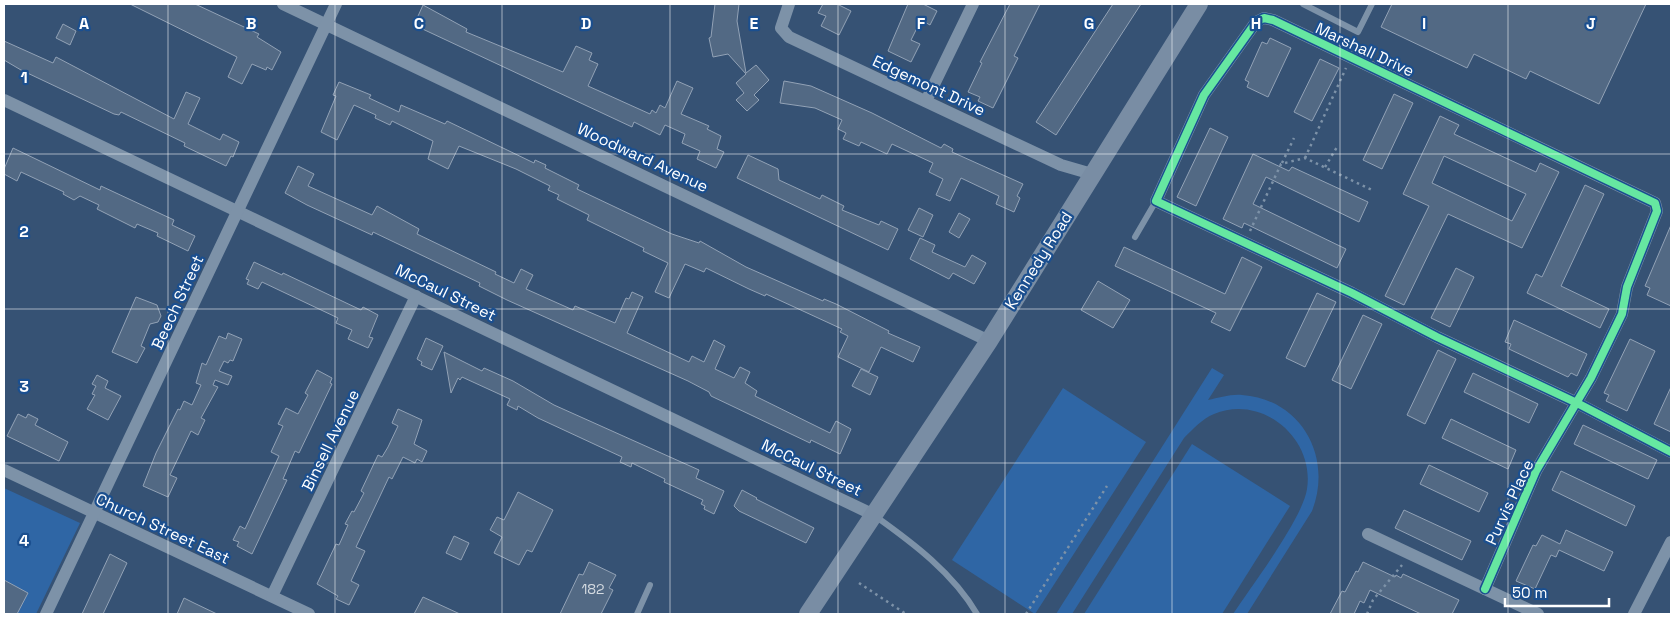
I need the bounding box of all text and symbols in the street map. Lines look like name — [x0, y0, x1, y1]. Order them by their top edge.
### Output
text: A — [79, 13, 89, 34]
text: B — [246, 13, 256, 34]
text: C — [414, 13, 424, 34]
text: D — [581, 13, 591, 34]
text: E — [750, 13, 759, 34]
text: F — [917, 13, 926, 34]
text: G — [1084, 13, 1094, 34]
text: H — [1251, 13, 1261, 34]
text: I — [1422, 13, 1426, 34]
text: J — [1586, 13, 1596, 34]
street label: Marshall Drive — [1312, 17, 1418, 82]
street label: Edgemont Drive — [869, 50, 989, 121]
text: 1 — [20, 67, 28, 88]
street label: Woodward Avenue — [574, 118, 712, 197]
street label: Kennedy Road — [1000, 207, 1077, 313]
text: 2 — [19, 221, 29, 242]
street label: Beech Street — [146, 252, 209, 353]
street label: McCaul Street — [392, 259, 500, 326]
text: 3 — [19, 376, 29, 397]
street label: Binsell Avenue — [297, 386, 364, 494]
street label: McCaul Street — [758, 434, 866, 501]
street label: Purvis Place — [1480, 456, 1538, 548]
street label: Church Street East — [92, 488, 233, 569]
text: 4 — [19, 530, 29, 551]
scale bar — [1505, 576, 1609, 608]
house number: 182 — [581, 580, 605, 598]
text: 50 m — [1512, 583, 1547, 602]

